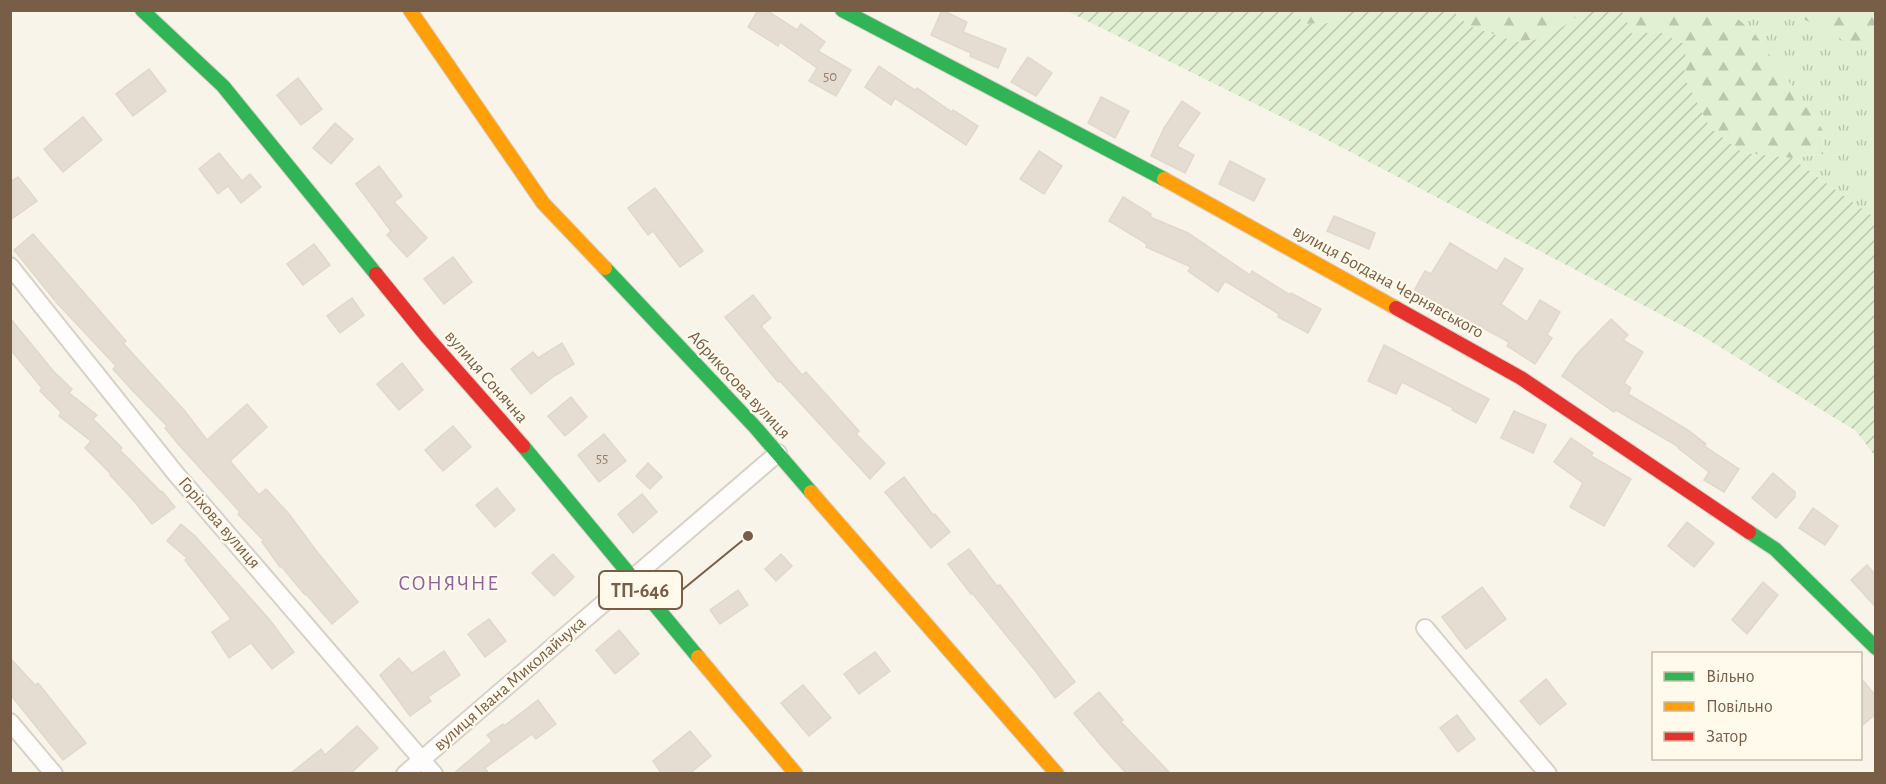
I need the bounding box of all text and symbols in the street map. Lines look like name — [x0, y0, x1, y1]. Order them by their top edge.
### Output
house number: 50 — [823, 69, 837, 84]
street label: вулиця Богдана Чернявського — [1289, 222, 1487, 342]
street label: вулиця Сонячна — [441, 327, 531, 427]
street label: Абрикосова вулиця — [684, 327, 794, 443]
house number: 55 — [596, 451, 608, 466]
street label: Горіхова вулиця — [174, 474, 264, 572]
callout: ТП-646 — [599, 571, 682, 609]
district label: СОНЯЧНЕ — [398, 573, 500, 594]
text: ТП-646 — [611, 581, 669, 601]
street label: вулиця Івана Миколайчука — [431, 613, 589, 755]
legend — [1652, 652, 1862, 760]
text: Вільно — [1706, 668, 1754, 686]
text: Повільно — [1706, 698, 1773, 716]
text: Затор — [1706, 728, 1747, 746]

